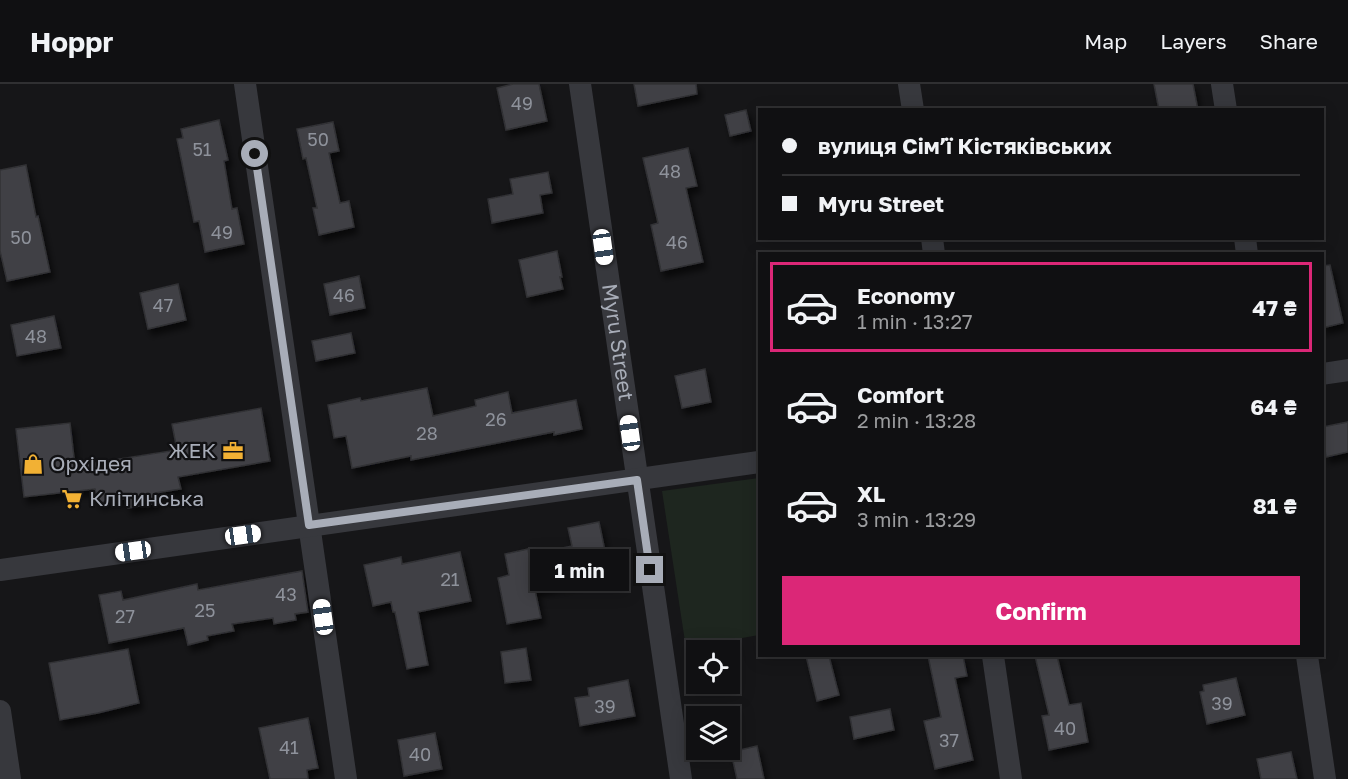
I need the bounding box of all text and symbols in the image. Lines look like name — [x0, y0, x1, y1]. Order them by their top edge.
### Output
text: Hoppr — [30, 25, 113, 58]
text: Map — [1084, 28, 1127, 54]
text: Layers — [1160, 28, 1227, 54]
text: Share — [1260, 28, 1318, 54]
house number: 49 — [511, 92, 533, 114]
house number: 50 — [307, 128, 329, 150]
text: вулиця Сімʼї Кістяківських — [818, 132, 1112, 159]
house number: 51 — [192, 138, 212, 160]
route start — [241, 140, 268, 167]
house number: 48 — [659, 160, 681, 182]
text: Myru Street — [818, 190, 944, 217]
house number: 49 — [211, 221, 233, 243]
house number: 50 — [10, 226, 32, 248]
car — [592, 228, 614, 266]
house number: 46 — [666, 231, 688, 253]
icon: car — [785, 280, 839, 334]
street label: Myru Street — [597, 282, 640, 402]
text: Economy — [857, 282, 955, 309]
house number: 46 — [333, 284, 355, 306]
house number: 47 — [153, 294, 173, 316]
text: 47 ₴ — [1252, 294, 1297, 321]
text: 1 min · 13:27 — [857, 309, 973, 333]
house number: 48 — [25, 325, 47, 347]
icon: car — [785, 379, 839, 433]
text: Comfort — [857, 381, 944, 408]
text: 64 ₴ — [1250, 393, 1297, 420]
house number: 26 — [485, 408, 507, 430]
text: 2 min · 13:28 — [857, 408, 976, 432]
car — [619, 414, 641, 452]
house number: 28 — [416, 422, 438, 444]
place label: ЖЕК — [168, 437, 216, 463]
office icon: ЖЕК — [221, 439, 245, 463]
place label: Орхідея — [50, 450, 132, 476]
shop icon: Орхідея — [21, 452, 45, 476]
icon: car — [785, 478, 839, 532]
text: XL — [857, 480, 885, 507]
place label: Клітинська — [89, 485, 204, 511]
supermarket icon: Клітинська — [60, 487, 84, 511]
text: 81 ₴ — [1253, 492, 1297, 519]
text: 3 min · 13:29 — [857, 507, 976, 531]
car — [224, 524, 262, 546]
car — [114, 540, 152, 562]
callout: 1 min — [530, 549, 629, 591]
route end — [636, 556, 663, 583]
text: 1 min — [554, 558, 605, 582]
house number: 21 — [440, 568, 460, 590]
button: Confirm — [782, 576, 1300, 645]
house number: 43 — [275, 583, 297, 605]
car — [312, 598, 334, 636]
house number: 25 — [195, 599, 215, 621]
house number: 27 — [115, 605, 135, 627]
map controls — [686, 640, 740, 760]
button: locate — [686, 640, 740, 694]
house number: 39 — [1211, 692, 1233, 714]
house number: 39 — [594, 695, 616, 717]
button: layers — [686, 706, 740, 760]
house number: 40 — [1054, 717, 1076, 739]
house number: 37 — [939, 729, 959, 751]
house number: 41 — [279, 736, 299, 758]
house number: 40 — [409, 743, 431, 765]

